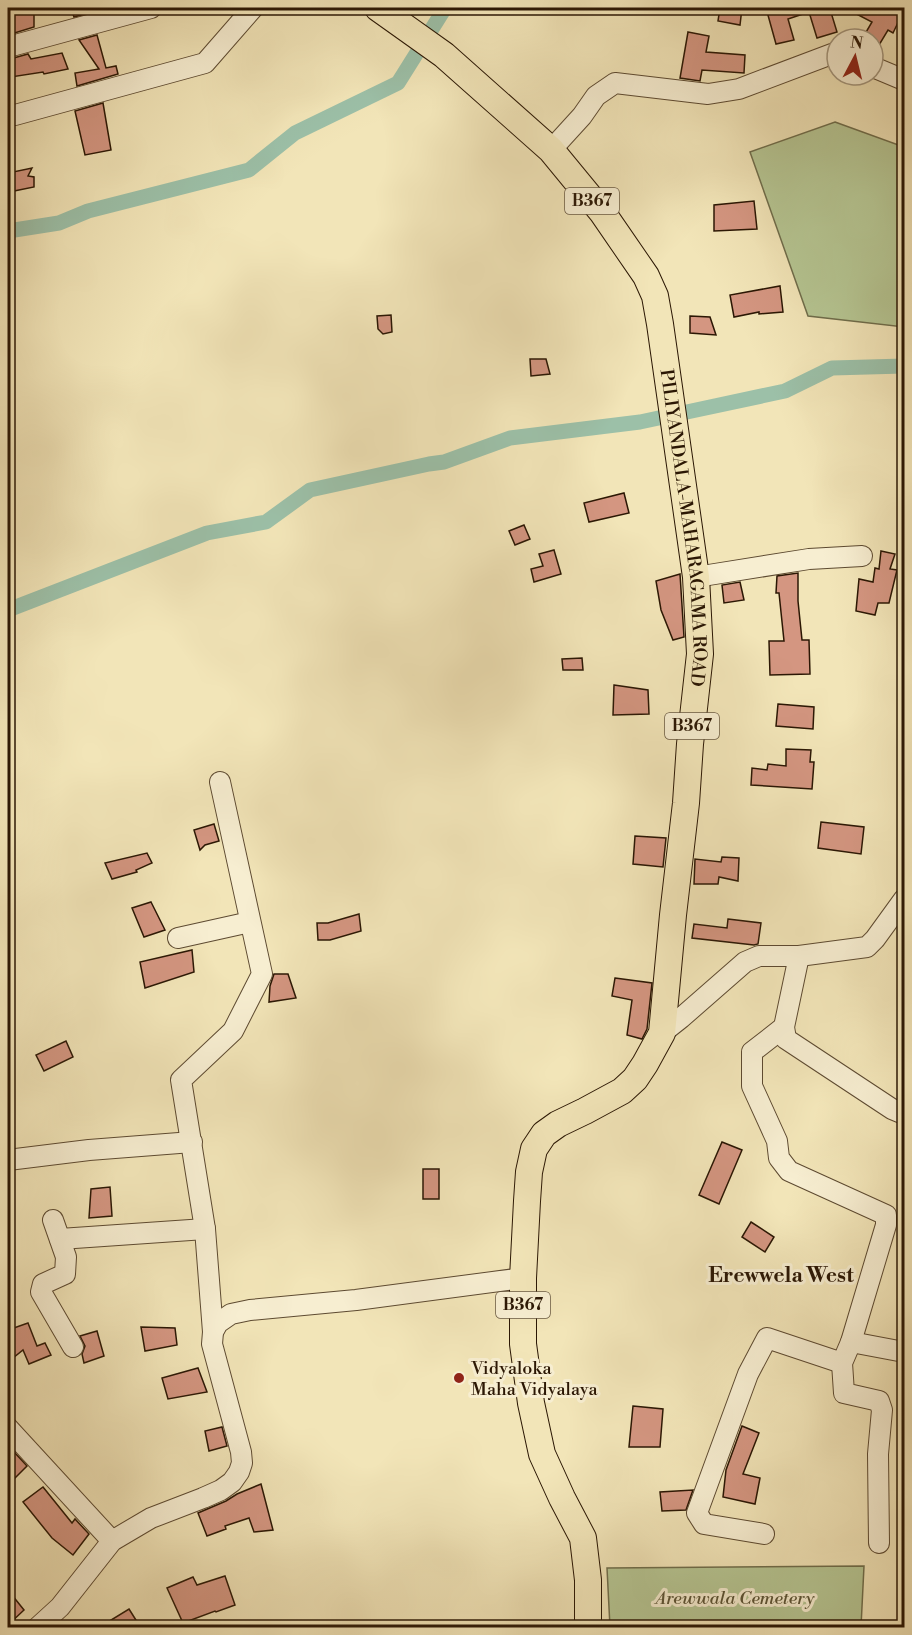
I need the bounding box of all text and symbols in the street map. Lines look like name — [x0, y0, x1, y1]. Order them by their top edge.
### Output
north arrow — [825, 27, 885, 87]
text: N — [849, 32, 865, 54]
road number: B367 — [565, 188, 619, 214]
street label: PILIYANDALA-MAHARAGAMA ROAD — [655, 368, 712, 688]
road number: B367 — [665, 713, 719, 739]
district label: Erewwela West — [708, 1263, 854, 1289]
road number: B367 — [496, 1292, 550, 1318]
place label: Vidyaloka Maha Vidyalaya — [470, 1357, 599, 1401]
marker: Vidyaloka Maha Vidyalaya — [452, 1371, 466, 1385]
park label: Arewwala Cemetery — [654, 1587, 815, 1610]

